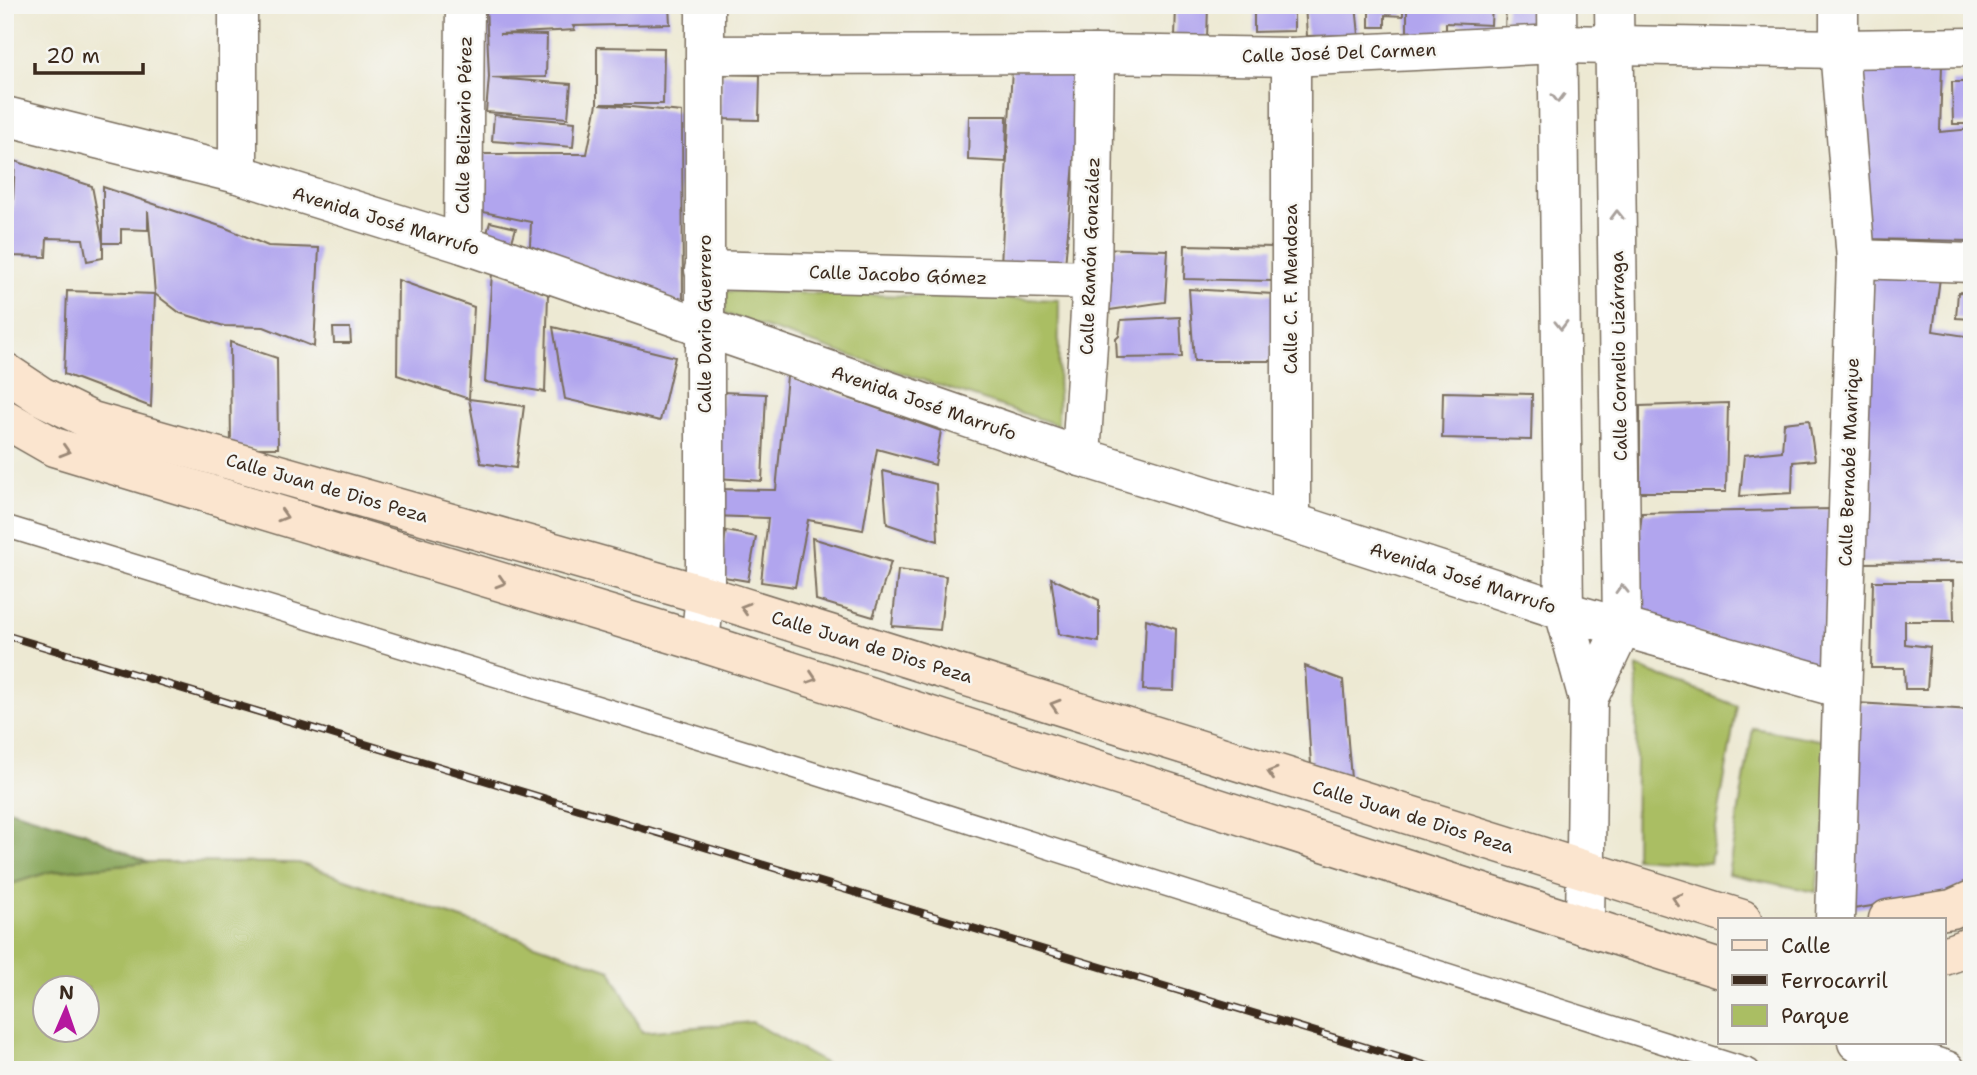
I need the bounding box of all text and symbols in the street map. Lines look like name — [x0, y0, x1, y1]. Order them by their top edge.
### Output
scale bar — [35, 32, 144, 76]
street label: Calle Belizario Pérez — [450, 36, 478, 214]
street label: Calle José Del Carmen — [1241, 38, 1437, 68]
text: 20 m — [46, 42, 100, 70]
one-way arrow — [1550, 93, 1566, 104]
street label: Calle Ramón González — [1075, 157, 1105, 355]
street label: Avenida José Marrufo — [290, 181, 482, 261]
street label: Calle C. F. Mendoza — [1279, 204, 1303, 374]
one-way arrow — [1609, 209, 1625, 220]
street label: Calle Dario Guerrero — [693, 235, 717, 413]
street label: Calle Cornelio Lizárraga — [1605, 251, 1633, 461]
street label: Calle Jacobo Gómez — [808, 260, 988, 290]
one-way arrow — [1553, 321, 1569, 331]
street label: Calle Bernabé Manrique — [1833, 357, 1865, 567]
street label: Avenida José Marrufo — [828, 360, 1020, 446]
one-way arrow — [59, 442, 71, 457]
street label: Calle Juan de Dios Peza — [223, 448, 431, 528]
one-way arrow — [277, 508, 289, 523]
street label: Avenida José Marrufo — [1367, 537, 1559, 619]
one-way arrow — [495, 574, 507, 589]
one-way arrow — [1614, 584, 1630, 594]
one-way arrow — [739, 601, 751, 616]
street label: Calle Juan de Dios Peza — [768, 605, 976, 689]
one-way arrow — [805, 670, 818, 684]
one-way arrow — [1050, 699, 1062, 713]
one-way arrow — [1267, 767, 1279, 781]
street label: Calle Juan de Dios Peza — [1309, 775, 1517, 859]
one-way arrow — [1671, 893, 1683, 908]
legend — [1718, 918, 1946, 1044]
text: Calle — [1781, 932, 1831, 960]
text: Ferrocarril — [1781, 967, 1888, 995]
north arrow — [32, 974, 102, 1044]
text: N — [59, 980, 75, 1005]
text: Parque — [1781, 1002, 1850, 1030]

